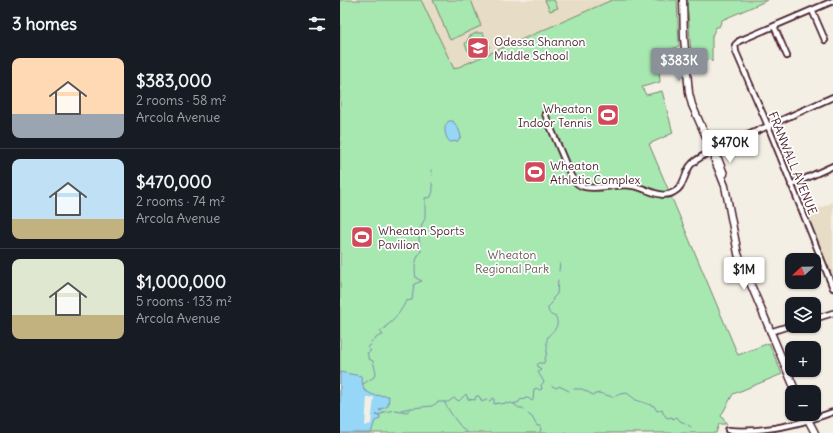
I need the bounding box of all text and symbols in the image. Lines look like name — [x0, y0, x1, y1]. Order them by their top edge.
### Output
text: 3 homes — [12, 13, 77, 35]
icon: filters — [306, 13, 328, 35]
place label: Odessa Shannon Middle School — [494, 34, 585, 63]
school or university icon: Odessa Shannon Middle School — [465, 35, 491, 61]
pin: $383K — [651, 48, 707, 82]
text: $383K — [660, 52, 698, 69]
text: $383,000 — [136, 70, 212, 92]
icon: home — [44, 74, 92, 122]
text: 2 rooms · 58 m² — [136, 92, 227, 109]
place label: Wheaton Indoor Tennis — [518, 101, 592, 130]
sports icon: Wheaton Indoor Tennis — [595, 102, 621, 128]
text: Arcola Avenue — [136, 109, 220, 126]
street label: FRANWALL AVENUE — [765, 109, 821, 217]
pin: $470K — [702, 130, 758, 164]
text: $470K — [711, 134, 749, 151]
place label: Wheaton Athletic Complex — [550, 158, 640, 187]
sports icon: Wheaton Athletic Complex — [522, 159, 548, 185]
text: $470,000 — [136, 171, 212, 193]
icon: home — [44, 175, 92, 223]
text: 2 rooms · 74 m² — [136, 193, 225, 210]
text: Arcola Avenue — [136, 210, 220, 227]
place label: Wheaton Sports Pavilion — [378, 223, 464, 252]
sports icon: Wheaton Sports Pavilion — [349, 224, 375, 250]
park label: Wheaton Regional Park — [475, 247, 549, 276]
north arrow — [785, 253, 821, 289]
map controls — [785, 253, 821, 421]
pin: $1M — [725, 257, 763, 291]
text: $1M — [733, 261, 755, 278]
text: $1,000,000 — [136, 271, 226, 293]
icon: home — [44, 275, 92, 323]
text: 5 rooms · 133 m² — [136, 293, 232, 310]
button: layers — [785, 297, 821, 333]
text: Arcola Avenue — [136, 310, 220, 327]
button: + — [785, 341, 821, 377]
button: − — [785, 385, 821, 421]

